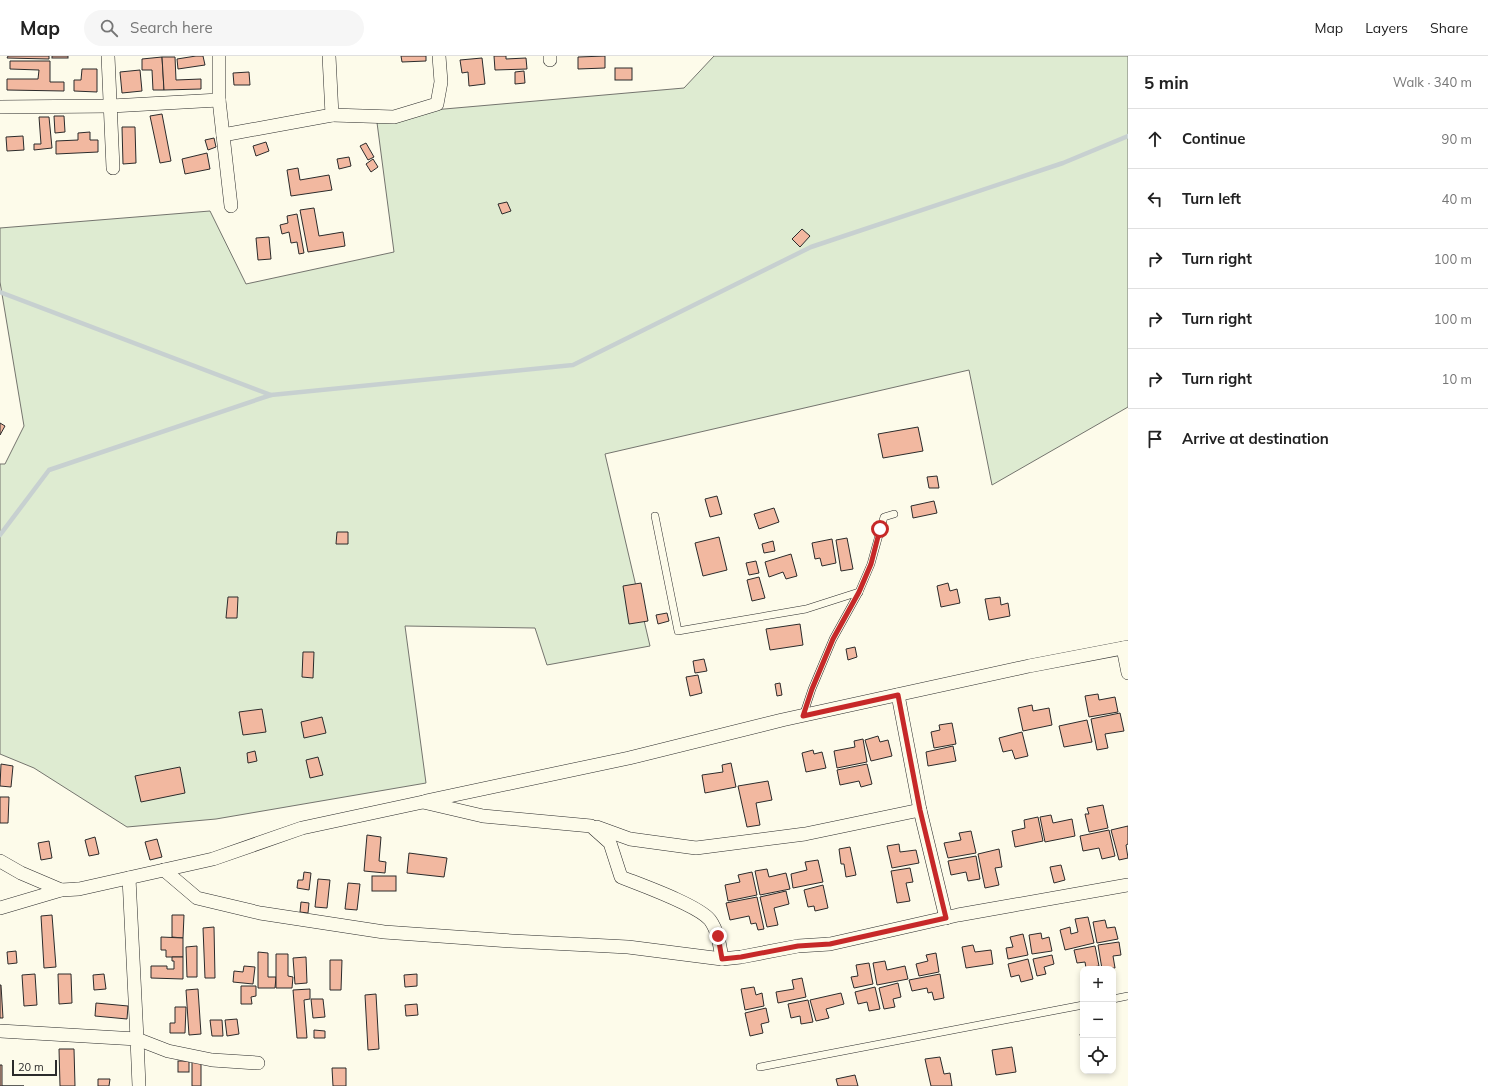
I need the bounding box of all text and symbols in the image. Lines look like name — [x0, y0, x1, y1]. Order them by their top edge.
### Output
search box — [84, 10, 364, 46]
text: Map — [20, 16, 60, 40]
icon: search — [98, 17, 120, 39]
text: Search here — [130, 18, 213, 37]
text: Map — [1314, 19, 1343, 37]
text: Layers — [1365, 19, 1408, 37]
text: Share — [1430, 19, 1468, 37]
text: 5 min — [1144, 72, 1189, 93]
text: Walk · 340 m — [1393, 74, 1472, 90]
icon: ahead — [1144, 128, 1166, 150]
text: Continue — [1182, 129, 1245, 148]
text: 90 m — [1442, 131, 1472, 147]
icon: left — [1144, 188, 1166, 210]
text: Turn left — [1182, 189, 1241, 208]
text: 40 m — [1442, 191, 1472, 207]
icon: right — [1144, 248, 1166, 270]
text: Turn right — [1182, 249, 1252, 268]
text: 100 m — [1434, 251, 1472, 267]
icon: right — [1144, 308, 1166, 330]
text: Turn right — [1182, 309, 1252, 328]
text: 100 m — [1434, 311, 1472, 327]
icon: right — [1144, 368, 1166, 390]
text: Turn right — [1182, 369, 1252, 388]
text: 10 m — [1442, 371, 1472, 387]
icon: arrive — [1144, 428, 1166, 450]
text: Arrive at destination — [1182, 429, 1329, 448]
route start — [871, 520, 889, 538]
route end — [709, 927, 727, 945]
map controls — [1080, 966, 1116, 1074]
button: + — [1080, 966, 1116, 1002]
button: − — [1080, 1002, 1116, 1038]
button: locate — [1080, 1038, 1116, 1074]
scale bar — [12, 1058, 57, 1077]
text: 20 m — [18, 1060, 44, 1074]

